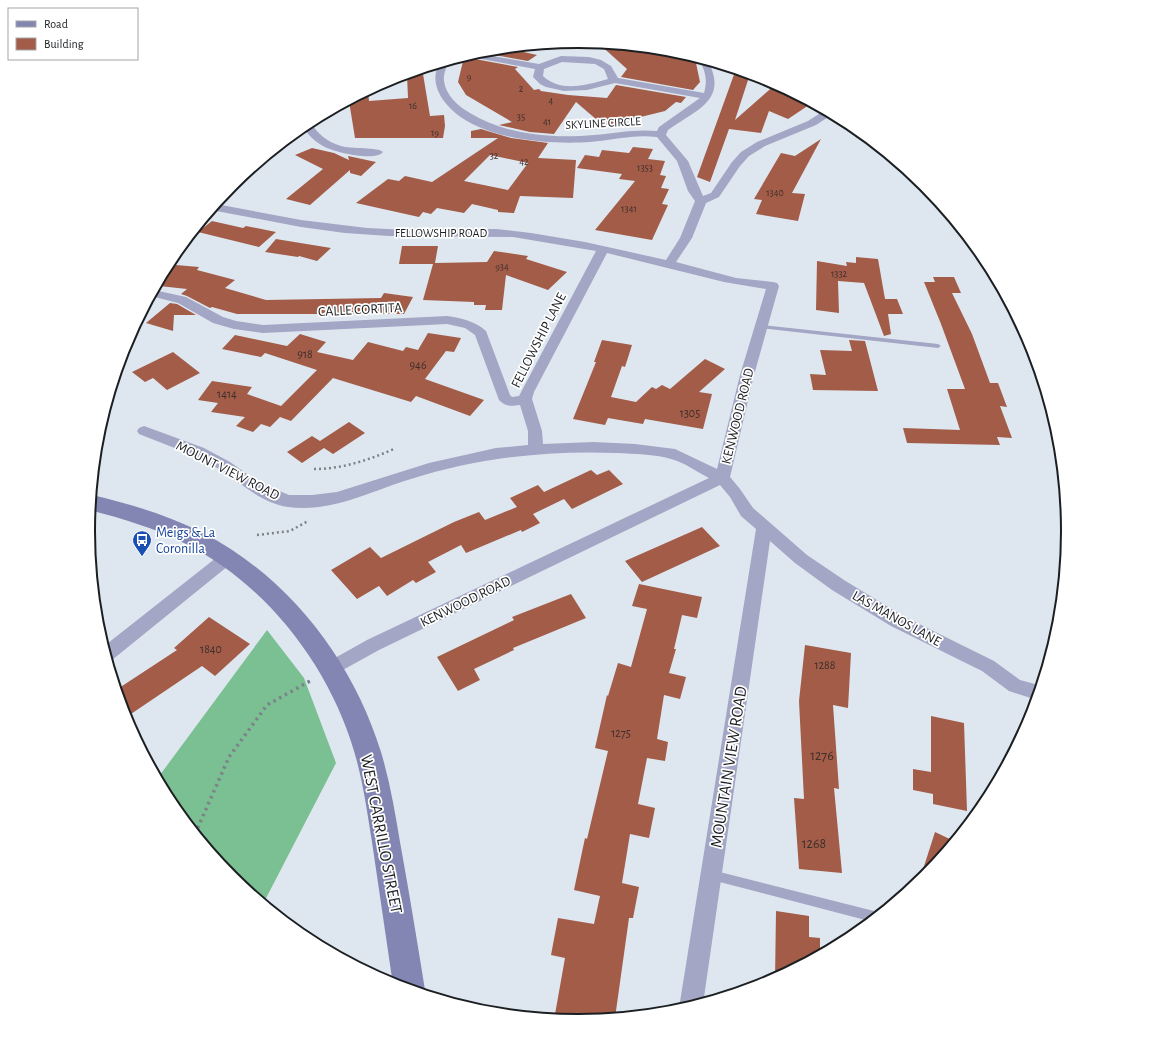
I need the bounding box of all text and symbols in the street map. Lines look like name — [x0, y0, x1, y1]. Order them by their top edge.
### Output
legend — [8, 8, 138, 60]
text: Road — [44, 18, 68, 30]
text: Building — [44, 38, 84, 50]
house number: 9 — [467, 72, 472, 82]
house number: 2 — [519, 84, 524, 94]
house number: 4 — [549, 96, 554, 106]
house number: 16 — [409, 101, 417, 111]
house number: 35 — [517, 112, 525, 122]
street label: SKYLINE CIRCLE — [565, 115, 641, 131]
house number: 41 — [543, 117, 551, 127]
house number: 19 — [431, 128, 439, 138]
house number: 32 — [490, 151, 499, 161]
house number: 42 — [519, 157, 529, 167]
house number: 1353 — [637, 163, 653, 173]
house number: 1340 — [766, 188, 784, 198]
house number: 1341 — [621, 204, 637, 214]
street label: FELLOWSHIP ROAD — [395, 227, 487, 239]
house number: 934 — [495, 262, 509, 272]
house number: 1332 — [831, 269, 848, 279]
street label: FELLOWSHIP LANE — [509, 290, 569, 390]
street label: CALLE CORTITA — [318, 301, 402, 319]
house number: 918 — [297, 348, 313, 360]
house number: 946 — [409, 359, 427, 371]
street label: KENWOOD ROAD — [719, 367, 757, 466]
house number: 1414 — [217, 388, 237, 400]
house number: 1305 — [680, 407, 700, 419]
street label: MOUNT VIEW ROAD — [174, 439, 281, 503]
place label: Meigs & La Coronilla — [156, 526, 216, 556]
bus stop icon: Meigs & La Coronilla — [131, 529, 153, 557]
street label: KENWOOD ROAD — [418, 574, 513, 630]
street label: LAS MANOS LANE — [850, 589, 944, 649]
house number: 1840 — [200, 643, 222, 655]
house number: 1288 — [815, 659, 836, 671]
street label: MOUNTAIN VIEW ROAD — [707, 685, 750, 849]
house number: 1275 — [611, 727, 631, 739]
house number: 1276 — [810, 749, 834, 763]
street label: WEST CARRILLO STREET — [358, 753, 405, 915]
house number: 1268 — [802, 837, 826, 851]

